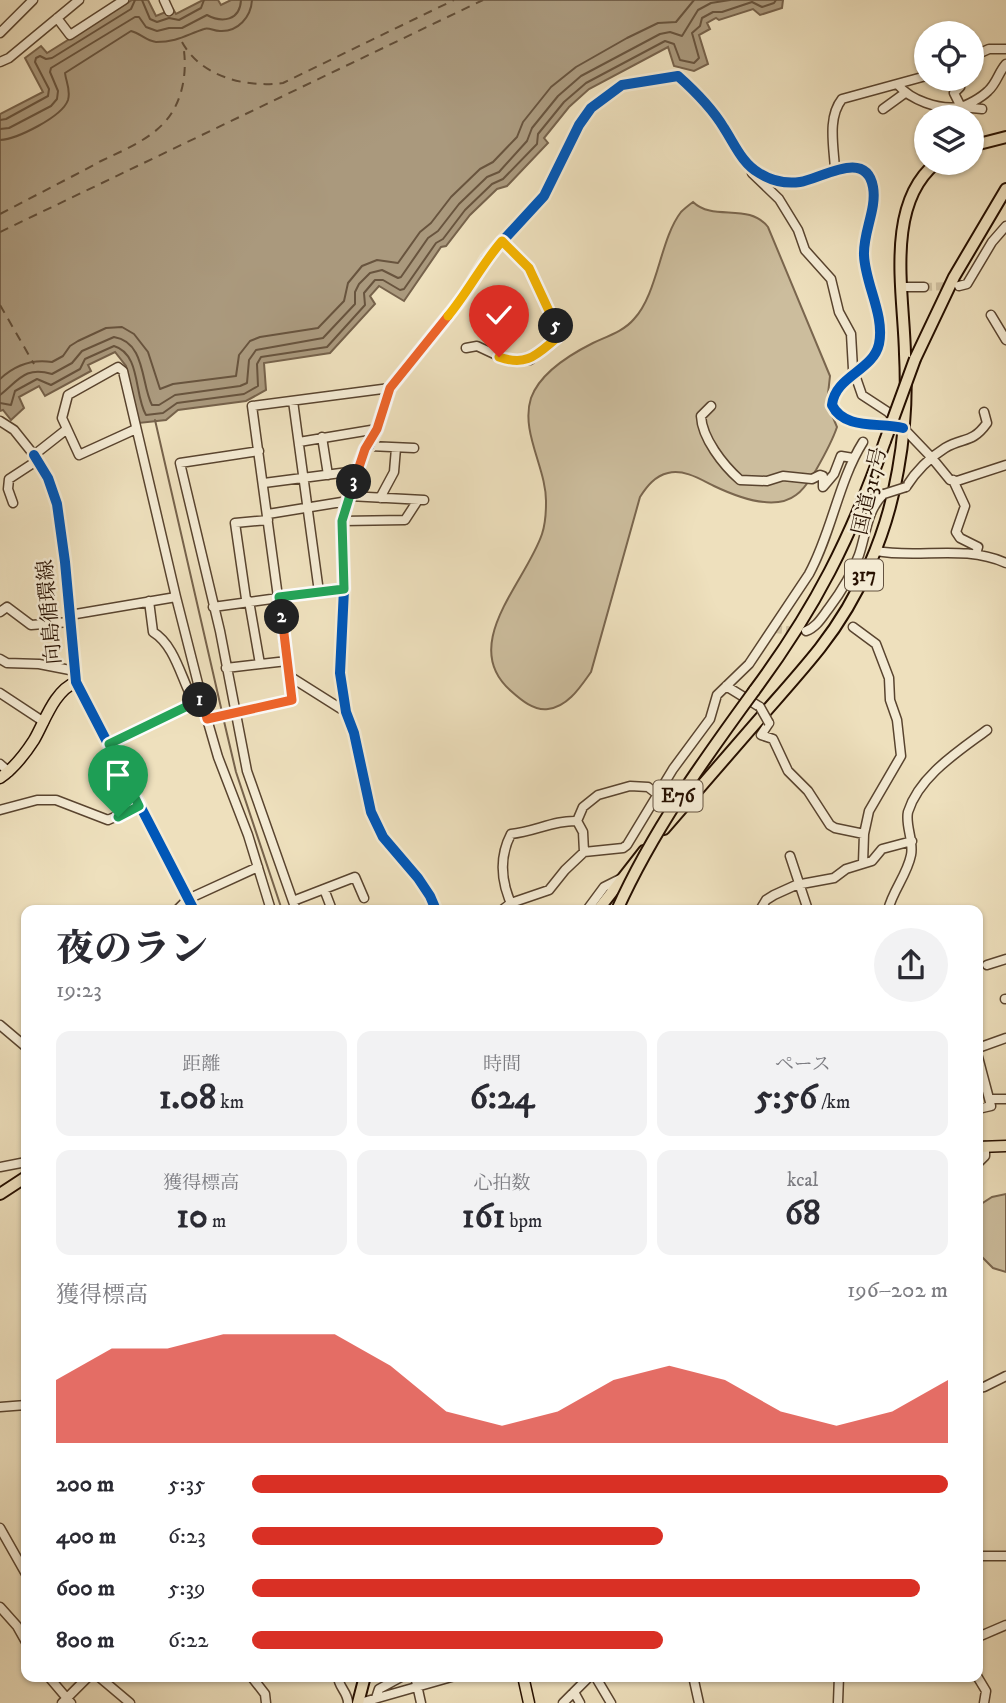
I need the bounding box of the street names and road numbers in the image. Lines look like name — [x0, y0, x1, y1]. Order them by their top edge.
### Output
street label: 国道317号 — [847, 444, 893, 538]
street label: 向島循環線 — [32, 559, 68, 665]
road number: 317 — [845, 560, 883, 590]
road number: E76 — [654, 780, 702, 811]

